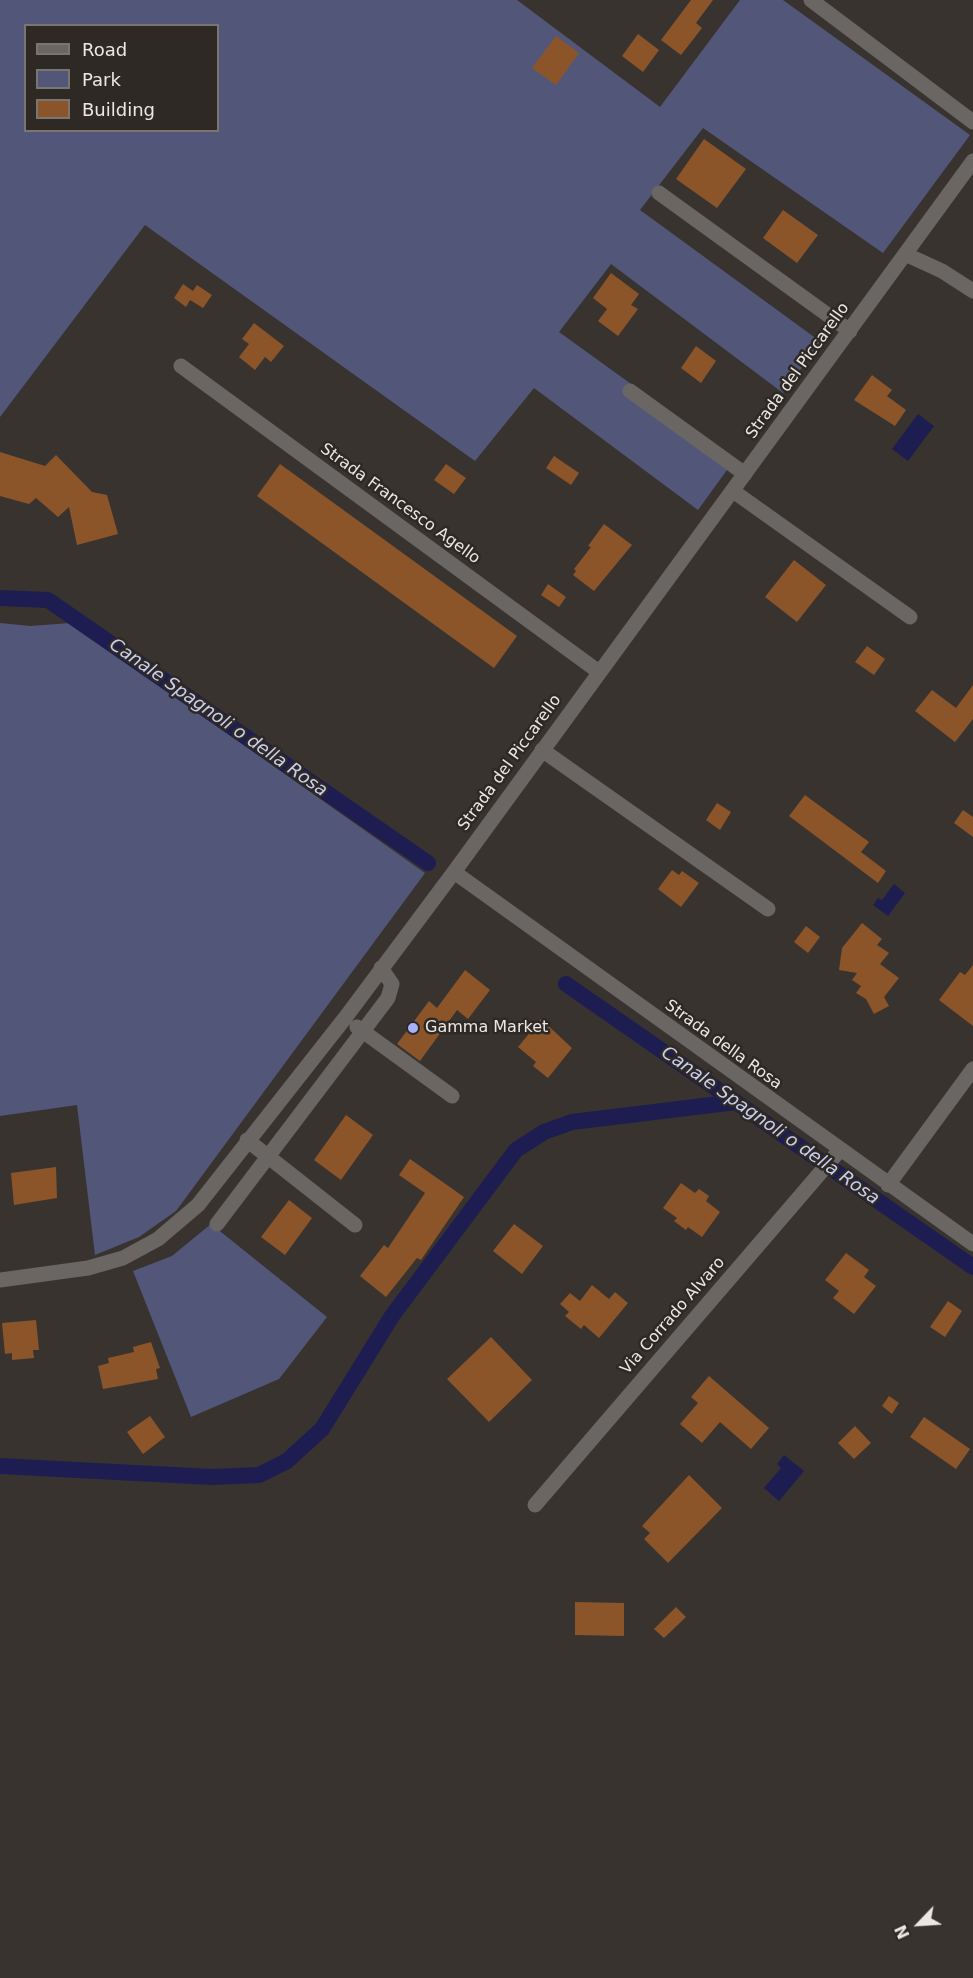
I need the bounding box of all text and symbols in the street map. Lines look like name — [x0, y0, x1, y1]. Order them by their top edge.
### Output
legend — [24, 24, 219, 132]
text: Road — [82, 39, 127, 60]
text: Park — [82, 69, 121, 90]
text: Building — [82, 99, 155, 120]
street label: Strada del Piccarello — [742, 299, 854, 443]
street label: Strada Francesco Agello — [316, 440, 484, 568]
water label: Canale Spagnoli o della Rosa — [105, 634, 331, 802]
street label: Strada del Piccarello — [454, 691, 566, 835]
street label: Strada della Rosa — [661, 996, 785, 1094]
place label: Gamma Market — [425, 1018, 548, 1038]
marker: Gamma Market — [406, 1021, 420, 1035]
water label: Canale Spagnoli o della Rosa — [657, 1042, 883, 1210]
street label: Via Corrado Alvaro — [617, 1253, 729, 1379]
north arrow — [889, 1894, 949, 1954]
text: N — [891, 1922, 914, 1942]

